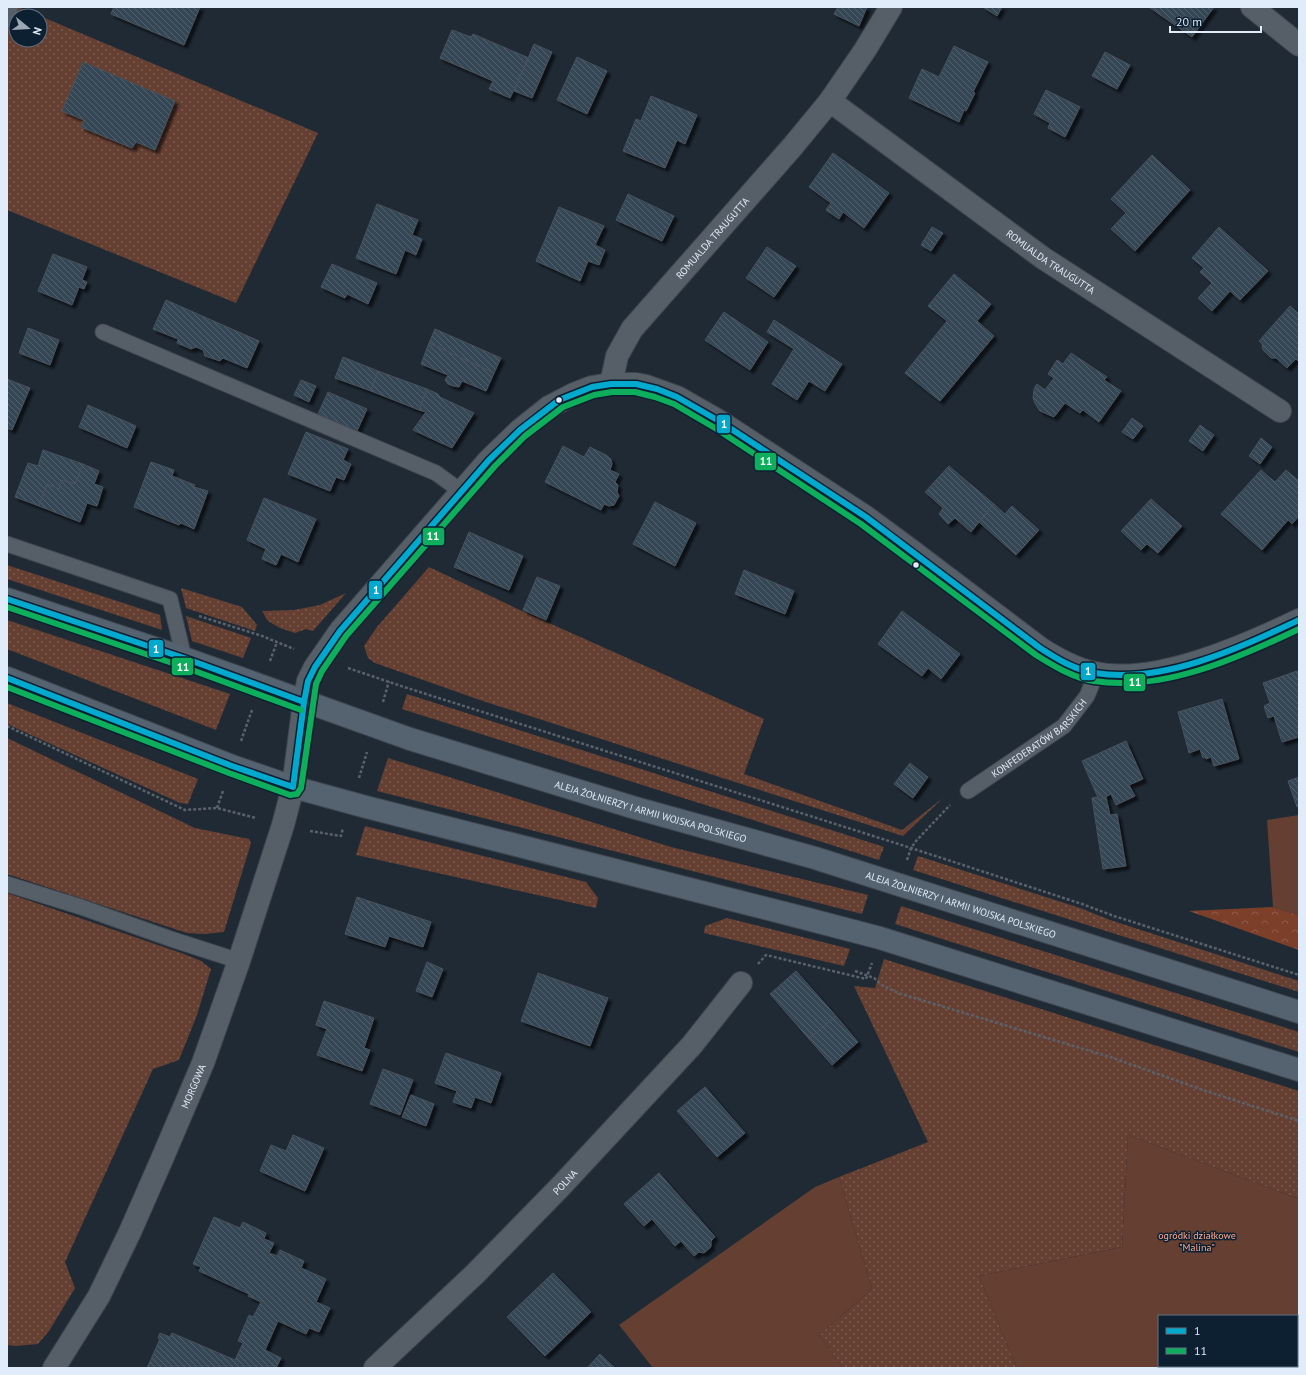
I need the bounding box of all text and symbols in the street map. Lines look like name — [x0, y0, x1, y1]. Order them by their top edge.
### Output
north arrow — [8, 8, 48, 48]
scale bar — [1170, 8, 1261, 34]
text: 20 m — [1176, 14, 1202, 29]
text: N — [30, 25, 45, 37]
street label: ROMUALDA TRAUGUTTA — [673, 194, 752, 281]
street label: ROMUALDA TRAUGUTTA — [1004, 227, 1098, 297]
unlabelled marker — [554, 395, 564, 405]
line badge: 1 — [716, 414, 731, 434]
text: 1 — [721, 417, 727, 431]
line badge: 11 — [754, 452, 777, 471]
text: 11 — [760, 454, 772, 468]
line badge: 11 — [422, 527, 445, 546]
text: 11 — [427, 529, 439, 543]
unlabelled marker — [911, 560, 921, 570]
line badge: 1 — [368, 580, 383, 600]
text: 1 — [373, 583, 379, 597]
line badge: 1 — [148, 639, 164, 658]
text: 1 — [153, 642, 159, 656]
line badge: 11 — [171, 657, 194, 676]
text: 11 — [177, 660, 189, 674]
line badge: 1 — [1080, 662, 1096, 681]
text: 1 — [1085, 664, 1091, 678]
line badge: 11 — [1123, 673, 1146, 692]
text: 11 — [1129, 675, 1141, 689]
street label: KONFEDERATÓW BARSKICH — [989, 696, 1089, 780]
street label: ALEJA ŻOŁNIERZY I ARMII WOJSKA POLSKIEGO — [553, 777, 748, 845]
street label: ALEJA ŻOŁNIERZY I ARMII WOJSKA POLSKIEGO — [864, 868, 1058, 941]
street label: MORGOWA — [178, 1062, 208, 1110]
street label: POLNA — [550, 1166, 580, 1197]
park label: ogródki działkowe "Malina" — [1158, 1229, 1236, 1254]
legend — [1158, 1315, 1298, 1367]
text: 1 — [1194, 1323, 1201, 1338]
text: 11 — [1194, 1343, 1207, 1358]

